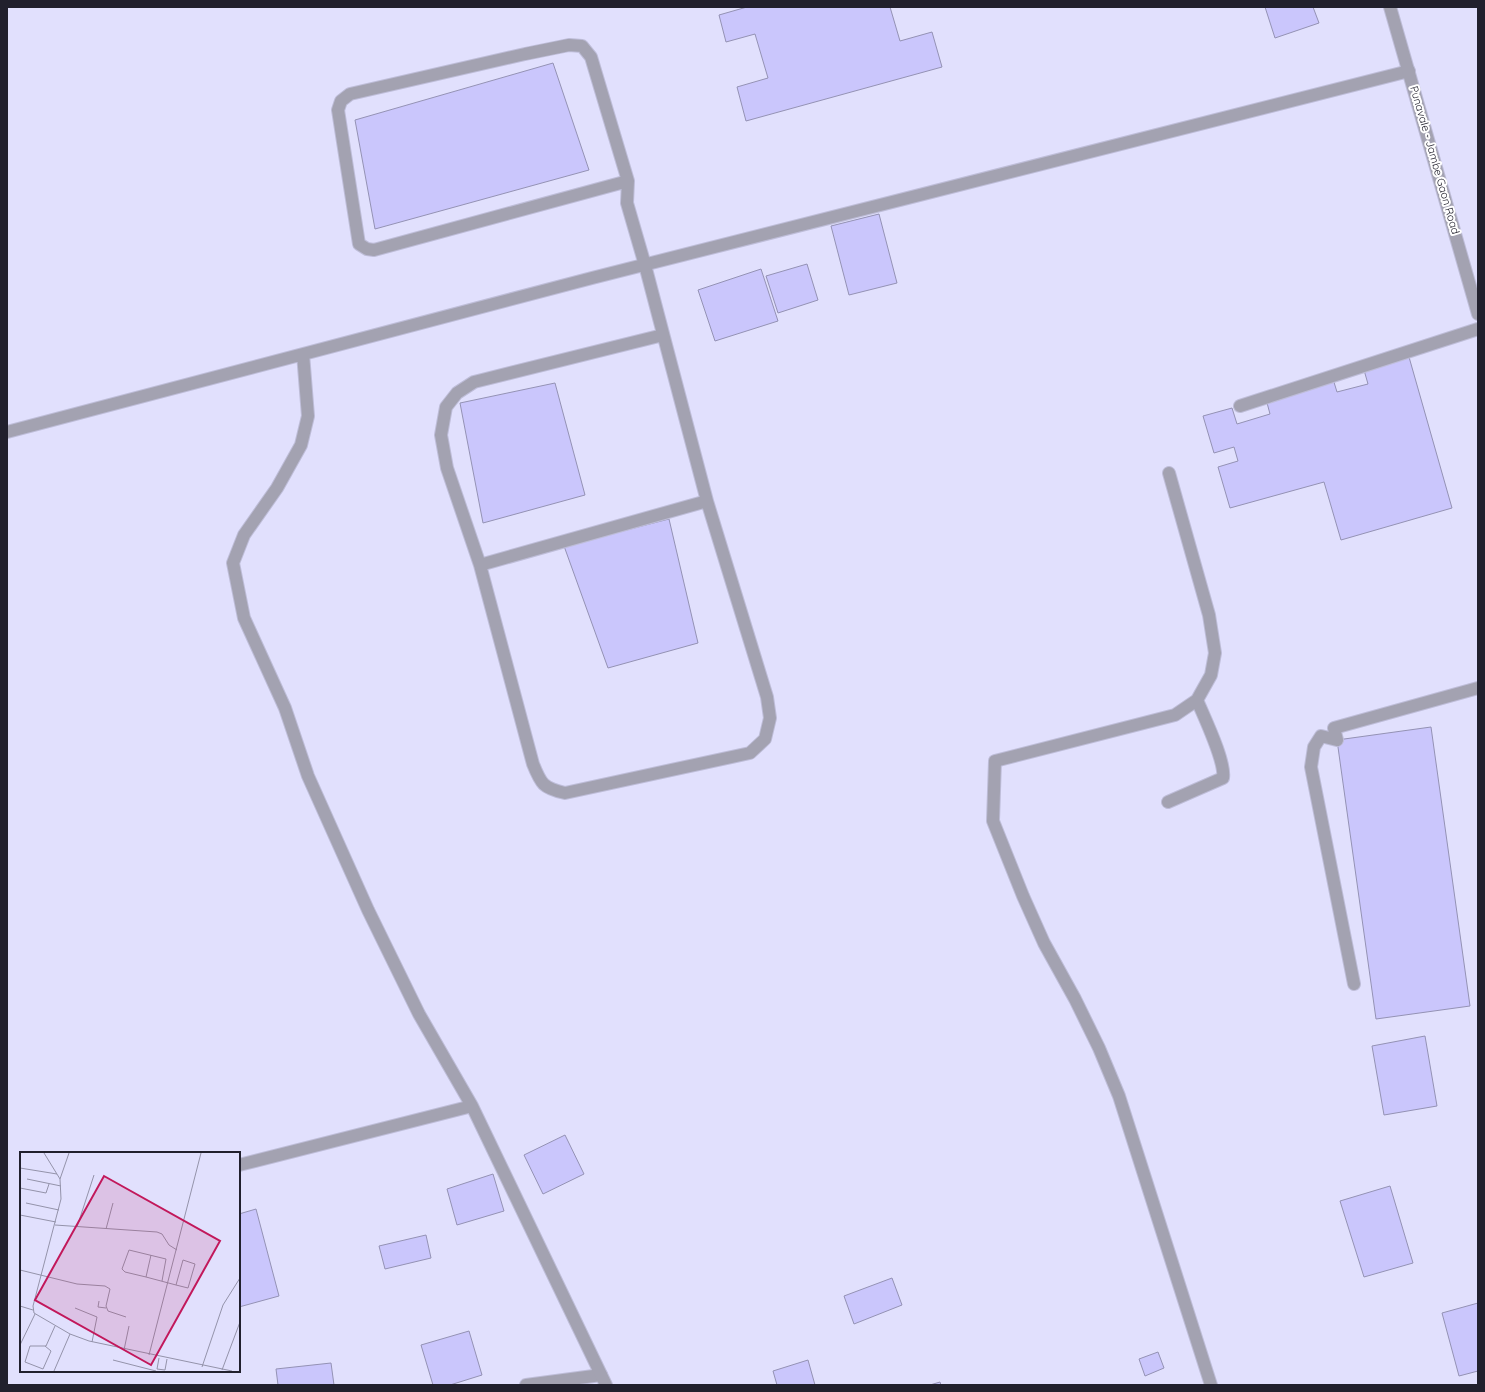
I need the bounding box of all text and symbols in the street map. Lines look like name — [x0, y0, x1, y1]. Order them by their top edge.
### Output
street label: Punavale - Jambe Gaon Road — [1407, 84, 1463, 236]
inset map — [20, 1152, 240, 1372]

